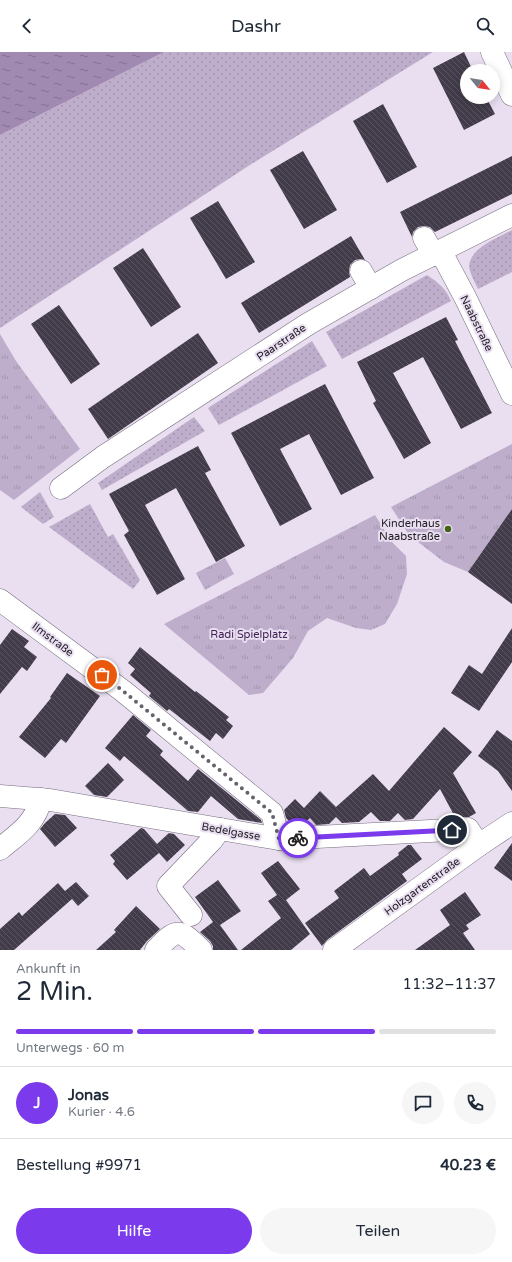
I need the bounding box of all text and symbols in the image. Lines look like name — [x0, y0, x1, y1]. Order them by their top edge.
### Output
icon: back — [16, 15, 38, 37]
text: Dashr — [231, 15, 281, 37]
icon: search — [474, 15, 496, 37]
north arrow — [460, 64, 500, 104]
map controls — [460, 64, 500, 104]
street label: Naabstraße — [457, 293, 496, 353]
street label: Paarstraße — [254, 321, 308, 364]
place label: Kinderhaus Naabstraße — [379, 517, 440, 543]
marker: Kinderhaus Naabstraße — [443, 524, 453, 534]
street label: Ilmstraße — [29, 620, 76, 659]
park label: Radi Spielplatz — [210, 628, 288, 641]
pin — [85, 658, 119, 692]
icon: bag — [91, 664, 113, 686]
pin — [435, 813, 469, 847]
courier — [278, 818, 318, 858]
icon: home — [441, 819, 463, 841]
street label: Bedelgasse — [200, 820, 261, 843]
icon: bike — [287, 827, 309, 849]
street label: Holzgartenstraße — [382, 855, 463, 918]
text: Ankunft in — [16, 961, 81, 977]
text: 11:32–11:37 — [403, 975, 496, 993]
text: 2 Min. — [16, 976, 93, 1007]
text: Unterwegs · 60 m — [16, 1040, 124, 1056]
button: chat — [402, 1082, 444, 1124]
button: phone — [454, 1082, 496, 1124]
text: Jonas — [68, 1086, 109, 1104]
text: J — [34, 1094, 41, 1112]
text: Kurier · 4.6 — [68, 1104, 135, 1120]
text: Bestellung #9971 — [16, 1156, 142, 1174]
text: 40.23 € — [440, 1156, 496, 1174]
button: Hilfe — [16, 1208, 252, 1254]
button: Teilen — [260, 1208, 496, 1254]

